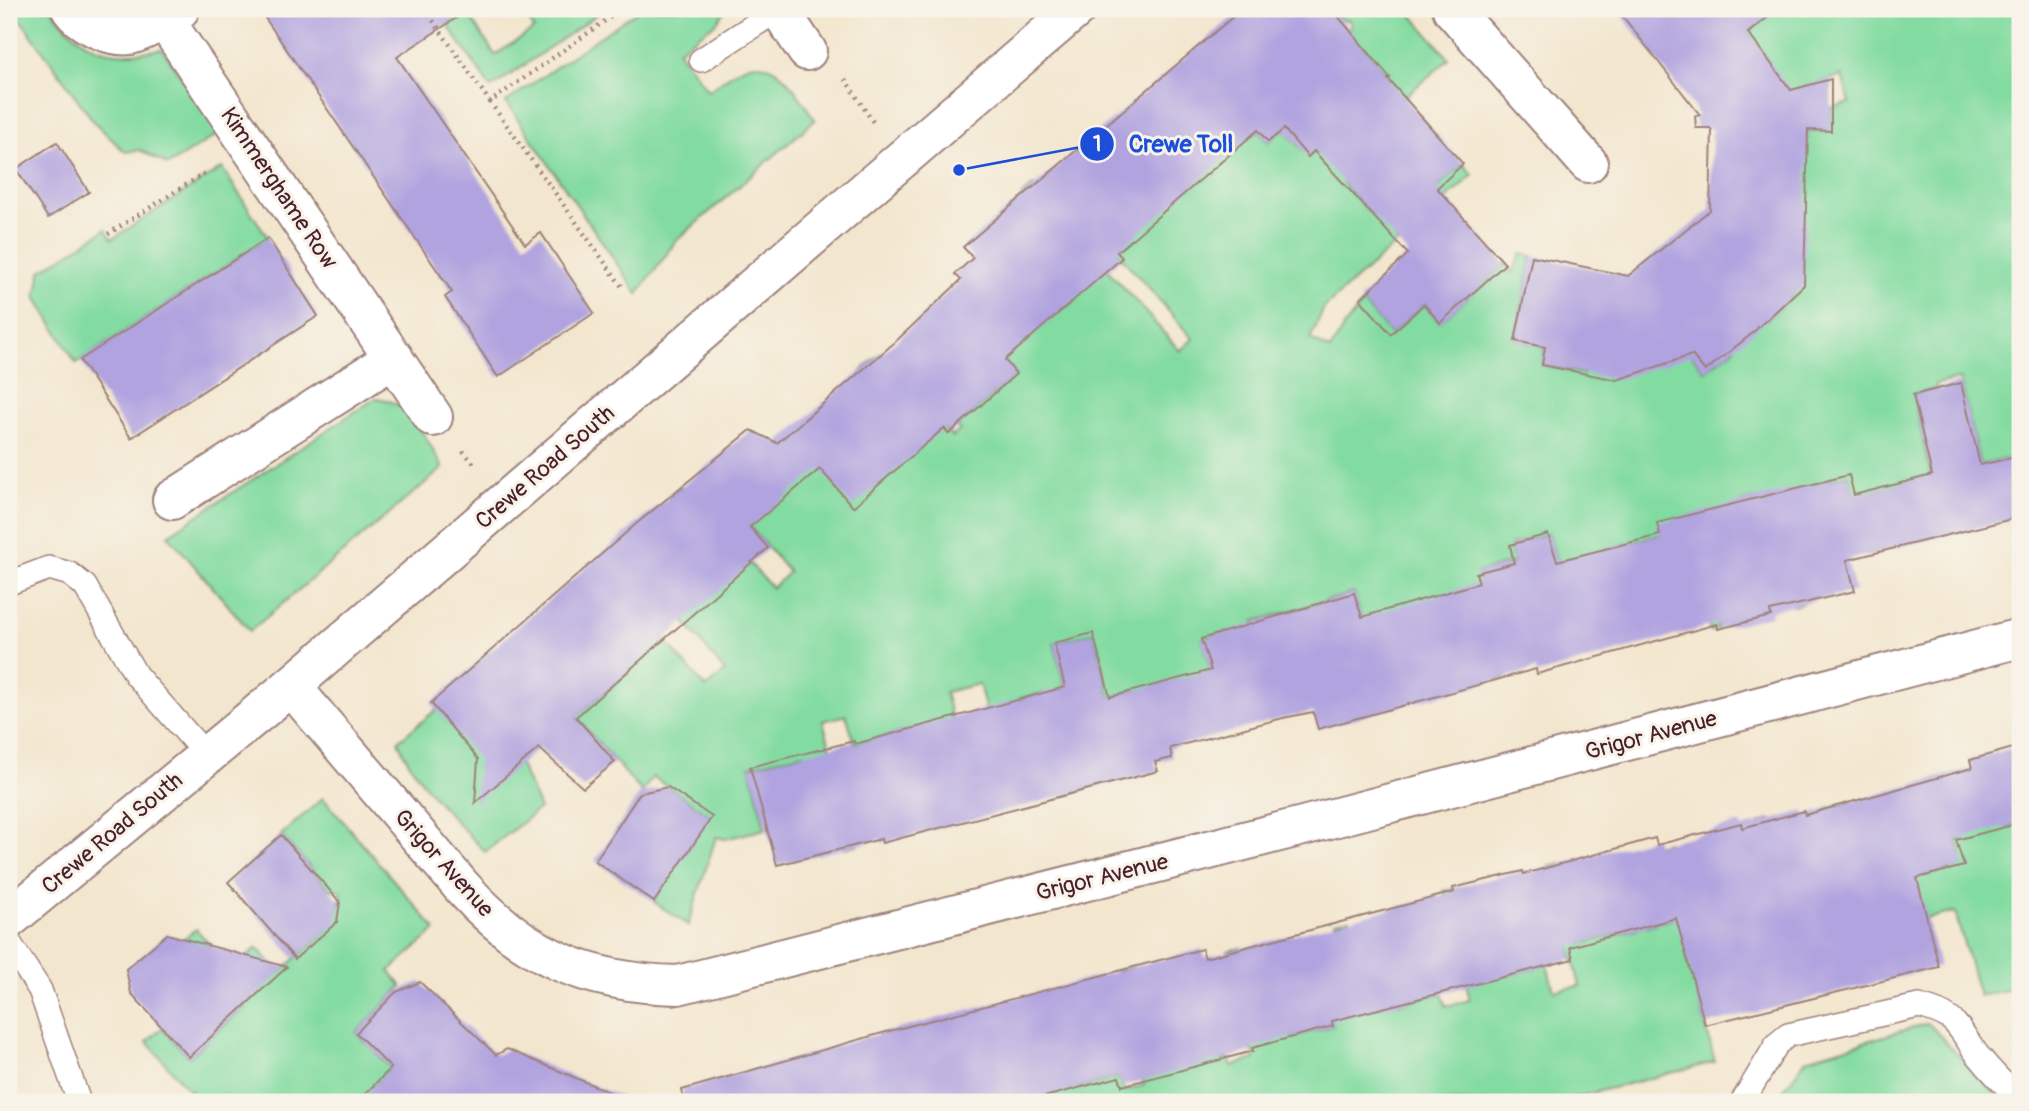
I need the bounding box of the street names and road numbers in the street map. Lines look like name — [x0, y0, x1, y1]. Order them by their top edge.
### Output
street label: Kimmerghame Row — [214, 102, 344, 275]
street label: Crewe Road South — [469, 399, 621, 535]
street label: Grigor Avenue — [1582, 703, 1721, 767]
street label: Crewe Road South — [36, 766, 188, 900]
street label: Grigor Avenue — [388, 803, 501, 923]
street label: Grigor Avenue — [1033, 846, 1172, 907]

